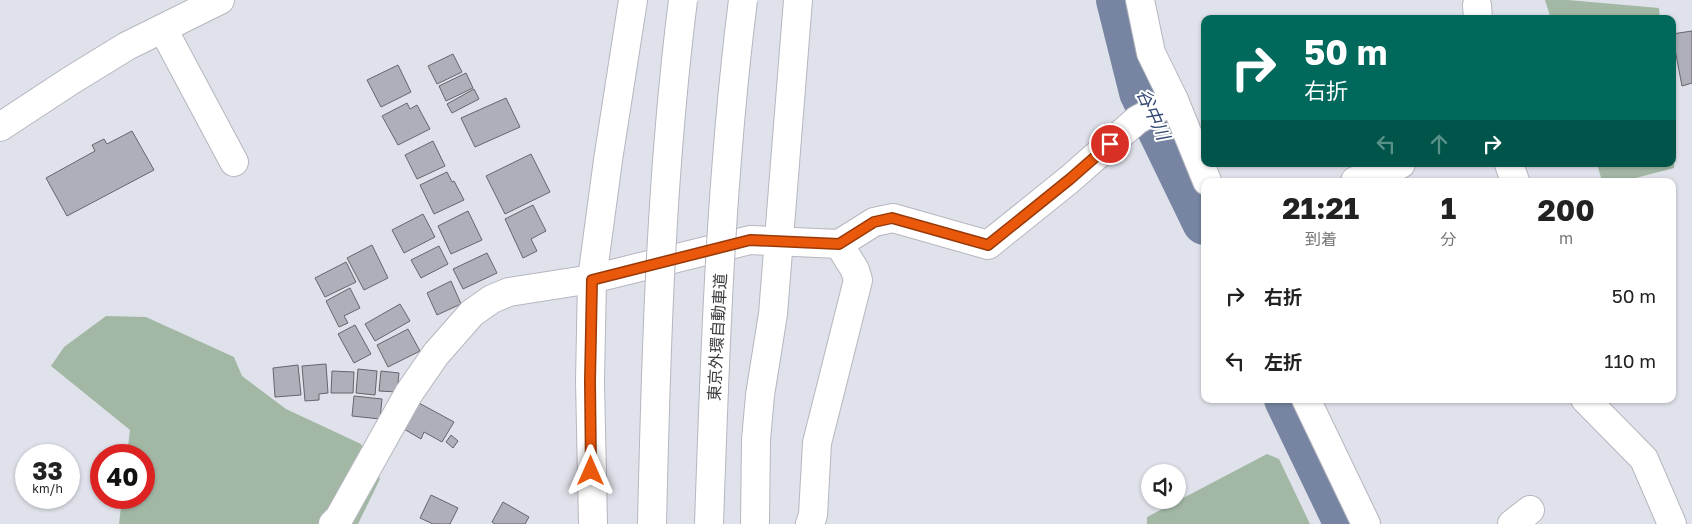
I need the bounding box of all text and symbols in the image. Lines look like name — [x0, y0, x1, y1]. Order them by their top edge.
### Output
text: 50 m — [1304, 31, 1387, 73]
icon: right — [1221, 35, 1286, 100]
text: 右折 — [1304, 77, 1348, 104]
water label: 谷中川 — [1133, 85, 1176, 145]
pin — [1089, 123, 1131, 165]
icon: arrive — [1096, 130, 1124, 158]
icon: left — [1372, 130, 1400, 158]
icon: ahead — [1425, 130, 1453, 158]
icon: right — [1478, 130, 1506, 158]
text: 21:21 — [1282, 190, 1359, 226]
text: 1 — [1441, 190, 1456, 226]
text: 200 — [1538, 192, 1595, 228]
text: m — [1559, 228, 1573, 248]
text: 到着 — [1305, 229, 1337, 249]
text: 分 — [1440, 229, 1456, 249]
street label: 東京外環自動車道 — [704, 273, 730, 401]
icon: right — [1221, 282, 1249, 310]
text: 50 m — [1612, 284, 1656, 307]
text: 右折 — [1264, 285, 1302, 308]
icon: left — [1221, 347, 1249, 375]
text: 110 m — [1604, 349, 1656, 372]
text: 左折 — [1264, 350, 1302, 373]
speed limit sign: 40 — [90, 444, 155, 509]
position arrow — [564, 444, 616, 496]
text: 33 — [32, 455, 63, 486]
map controls — [1141, 464, 1186, 509]
button: sound — [1141, 464, 1186, 509]
text: km/h — [32, 481, 63, 496]

